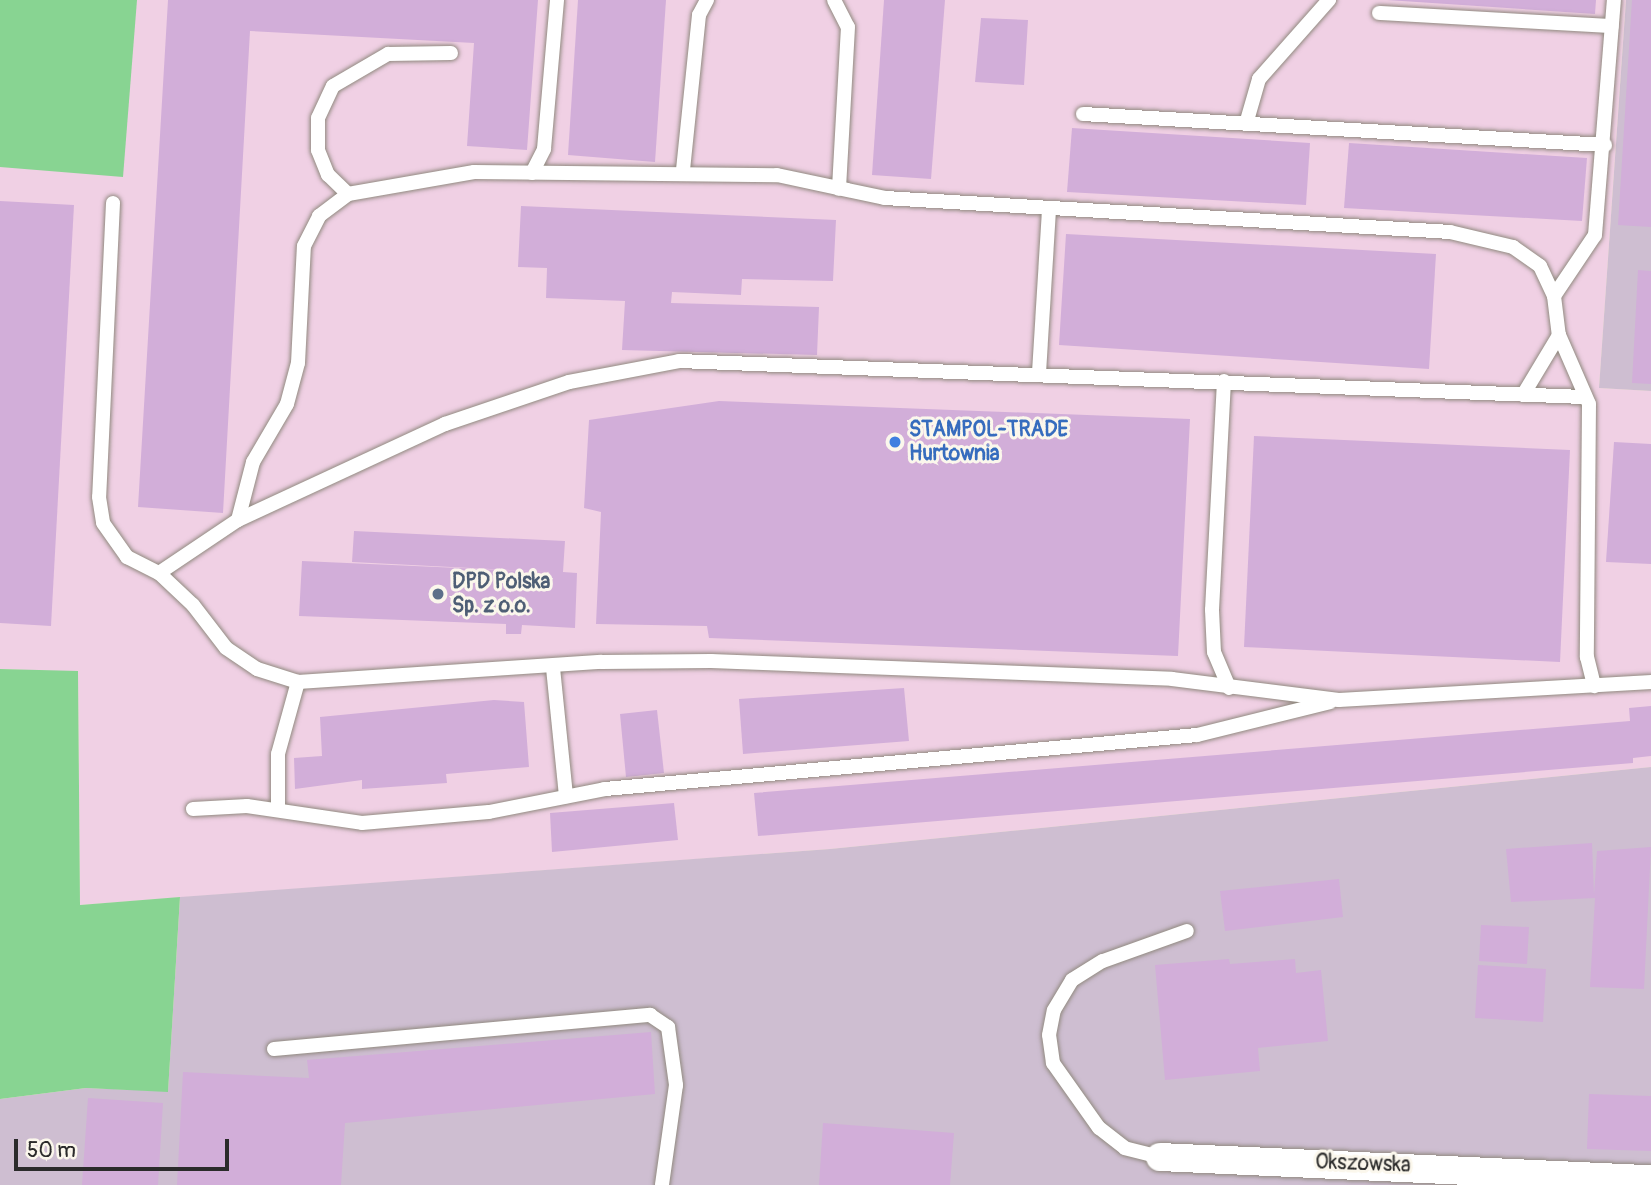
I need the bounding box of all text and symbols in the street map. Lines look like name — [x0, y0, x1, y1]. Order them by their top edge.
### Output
place label: STAMPOL-TRADE Hurtownia — [909, 417, 1068, 467]
marker: STAMPOL-TRADE Hurtownia — [887, 434, 903, 450]
place label: DPD Polska Sp. z o.o. — [452, 569, 550, 619]
marker: DPD Polska Sp. z o.o. — [430, 586, 446, 602]
scale bar — [18, 1126, 233, 1170]
text: 50 m — [27, 1137, 76, 1164]
street label: Okszowska — [1315, 1150, 1411, 1178]

